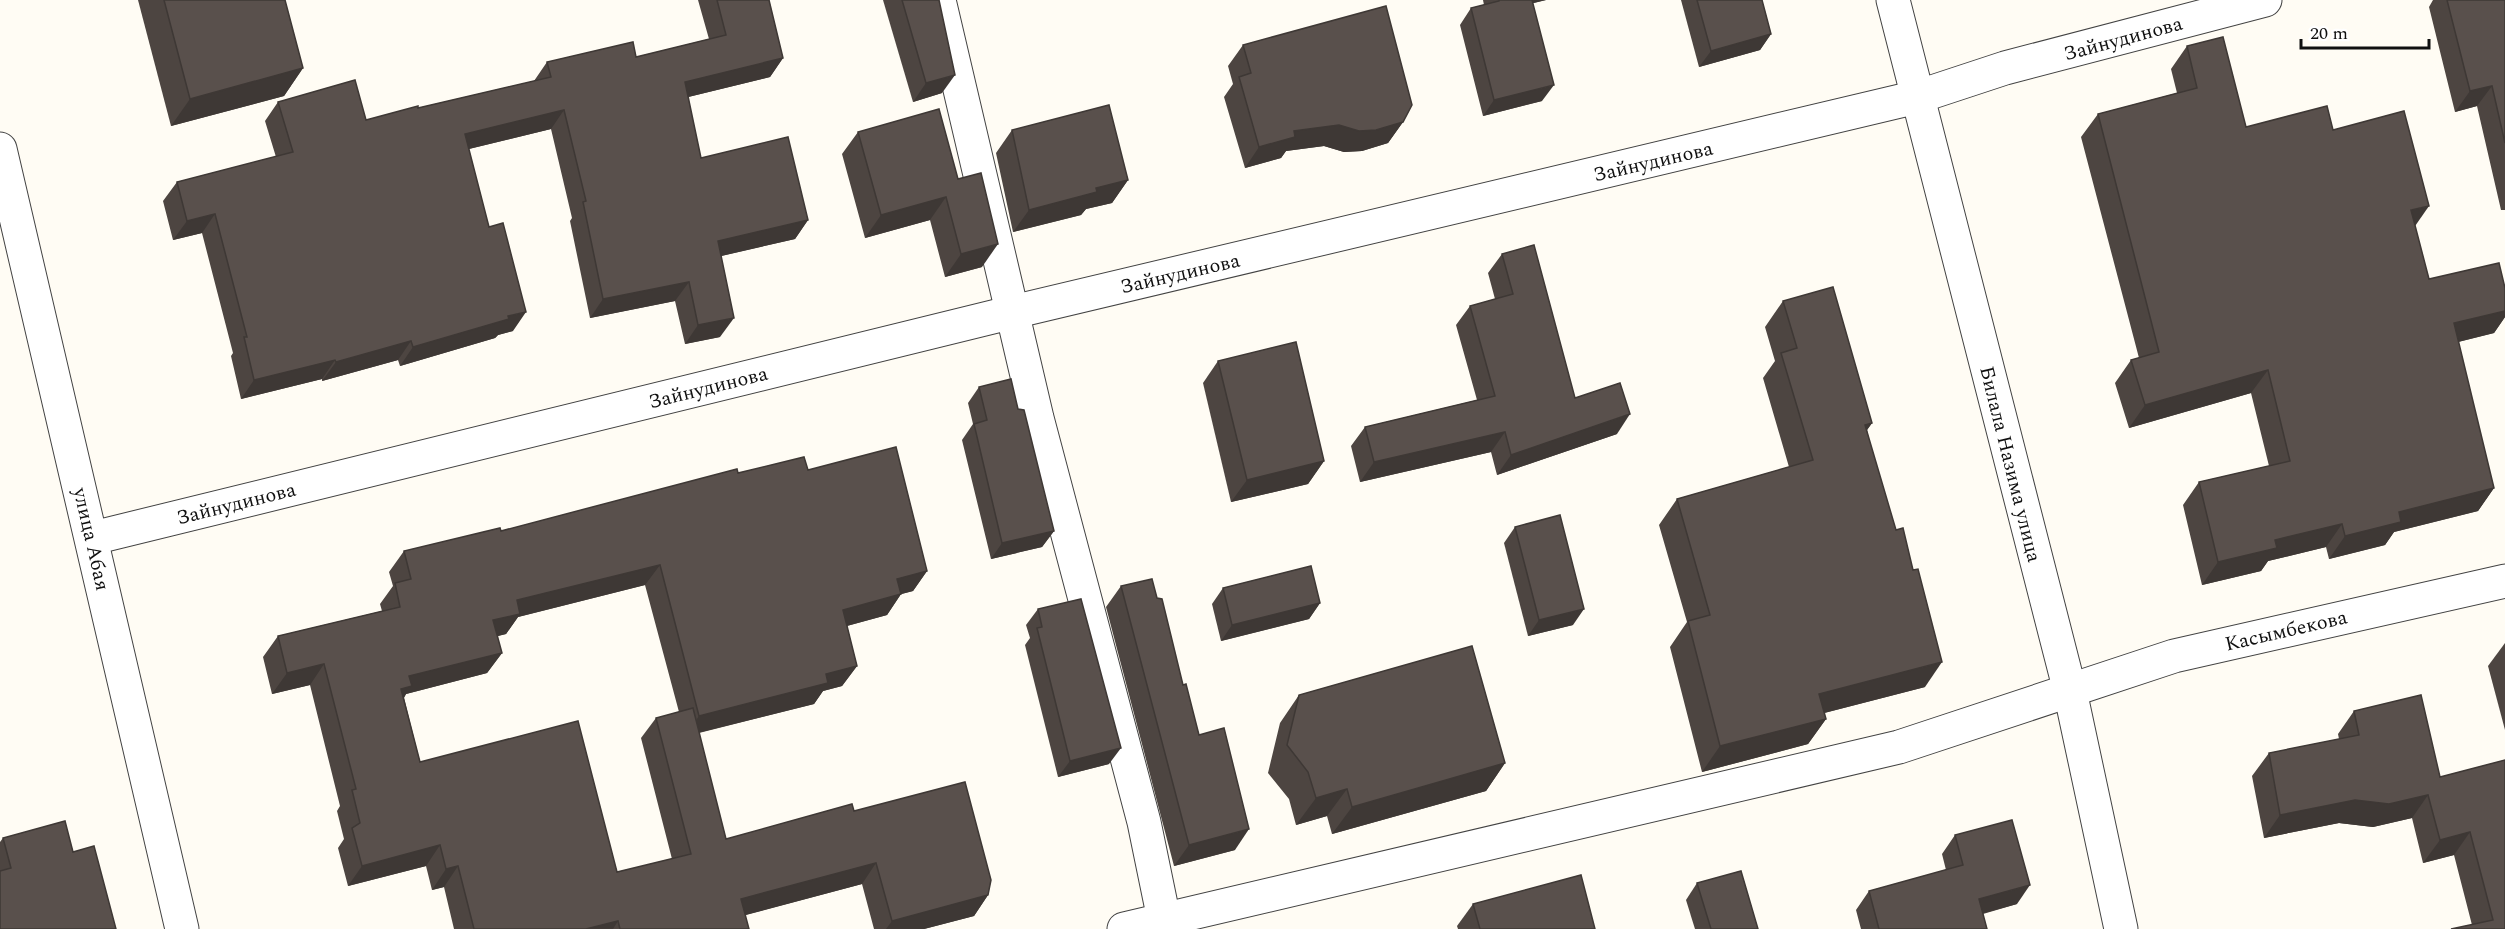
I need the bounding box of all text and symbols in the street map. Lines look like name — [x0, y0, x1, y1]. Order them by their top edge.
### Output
street label: Зайнудинова — [2060, 9, 2186, 69]
scale bar — [2301, 12, 2428, 50]
text: 20 m — [2310, 20, 2348, 47]
street label: Зайнудинова — [1590, 134, 1716, 190]
street label: Зайнудинова — [1117, 246, 1243, 302]
street label: Зайнудинова — [645, 359, 771, 417]
street label: Билала Назима улица — [1971, 363, 2049, 566]
street label: Зайнудинова — [173, 475, 299, 533]
street label: улица Абая — [64, 484, 117, 594]
street label: Касымбекова — [2222, 602, 2351, 660]

